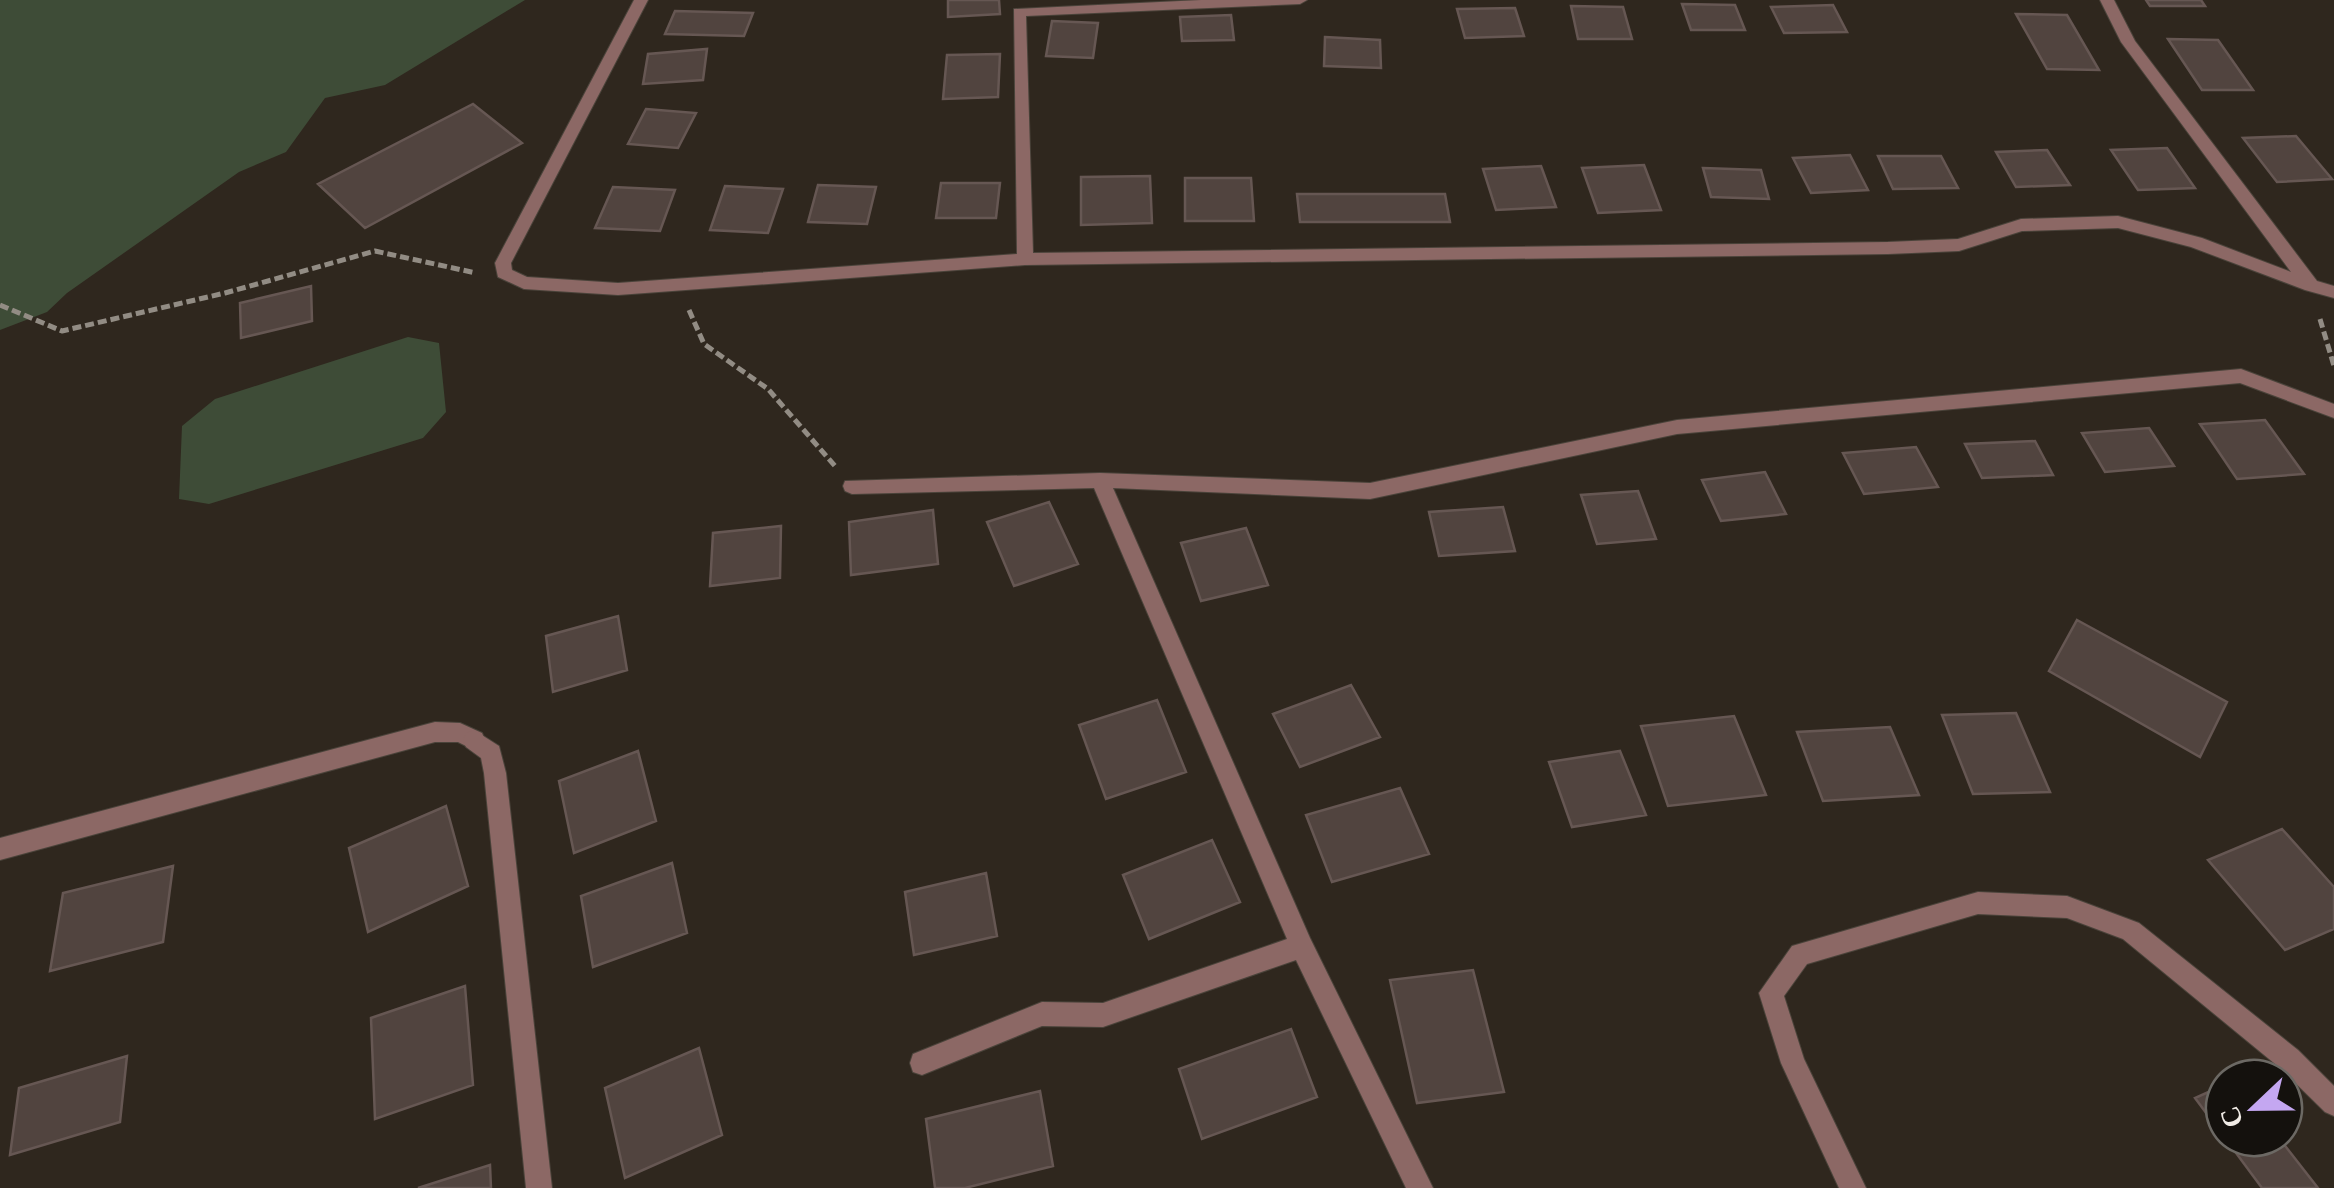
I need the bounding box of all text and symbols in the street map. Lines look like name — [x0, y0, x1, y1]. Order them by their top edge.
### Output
north arrow — [2204, 1058, 2304, 1158]
text: С — [2213, 1102, 2249, 1132]

